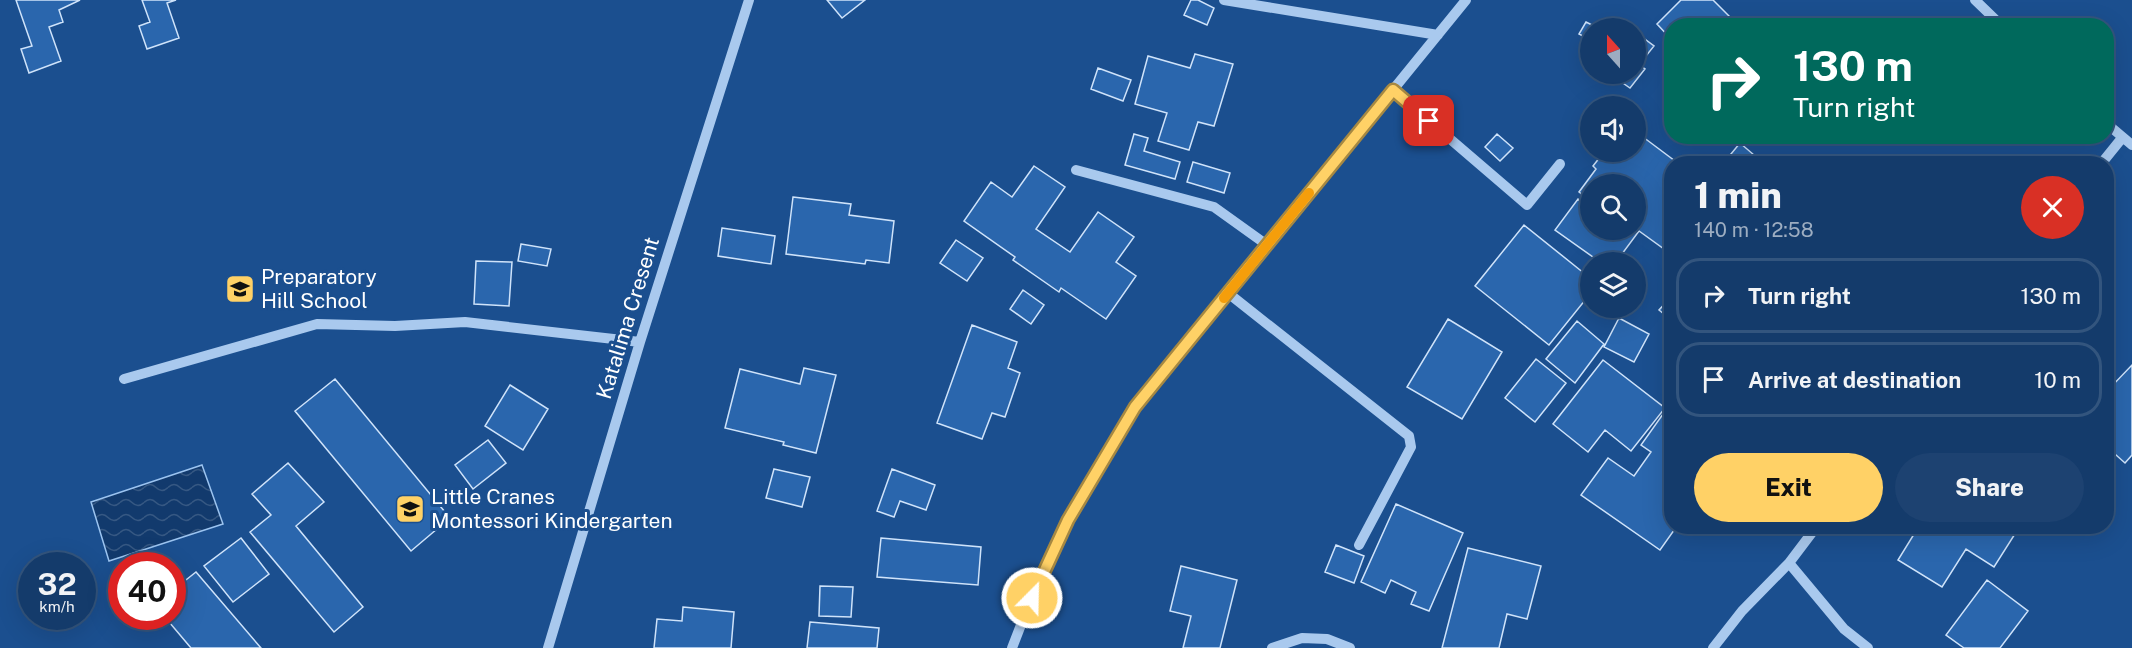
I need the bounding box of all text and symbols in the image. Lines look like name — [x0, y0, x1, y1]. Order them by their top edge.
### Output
north arrow — [1580, 18, 1646, 84]
map controls — [1580, 18, 1646, 318]
text: 130 m — [1793, 41, 1913, 90]
icon: right — [1694, 42, 1772, 120]
text: Turn right — [1793, 91, 1916, 123]
pin — [1403, 95, 1454, 146]
button: sound — [1580, 96, 1646, 162]
icon: arrive — [1412, 104, 1445, 137]
button: search — [1580, 174, 1646, 240]
text: 1 min — [1694, 174, 1782, 216]
button: close — [2021, 176, 2084, 239]
text: 140 m · 12:58 — [1694, 218, 1814, 242]
street label: Katalima Cresent — [591, 234, 664, 402]
button: layers — [1580, 252, 1646, 318]
place label: Preparatory Hill School — [261, 264, 377, 313]
school or university icon: Preparatory Hill School — [224, 273, 256, 305]
icon: right — [1697, 279, 1730, 312]
text: Turn right — [1748, 283, 1851, 309]
text: 130 m — [2020, 283, 2081, 309]
icon: arrive — [1697, 363, 1730, 396]
text: Arrive at destination — [1748, 367, 1961, 393]
text: 10 m — [2034, 367, 2081, 393]
button: Exit — [1694, 453, 1883, 522]
button: Share — [1895, 453, 2084, 522]
place label: Little Cranes Montessori Kindergarten — [431, 484, 673, 533]
school or university icon: Little Cranes Montessori Kindergarten — [394, 493, 426, 525]
speed limit sign: 40 — [108, 552, 186, 630]
text: 32 — [37, 566, 77, 602]
position arrow — [1000, 566, 1064, 630]
text: km/h — [39, 598, 75, 615]

